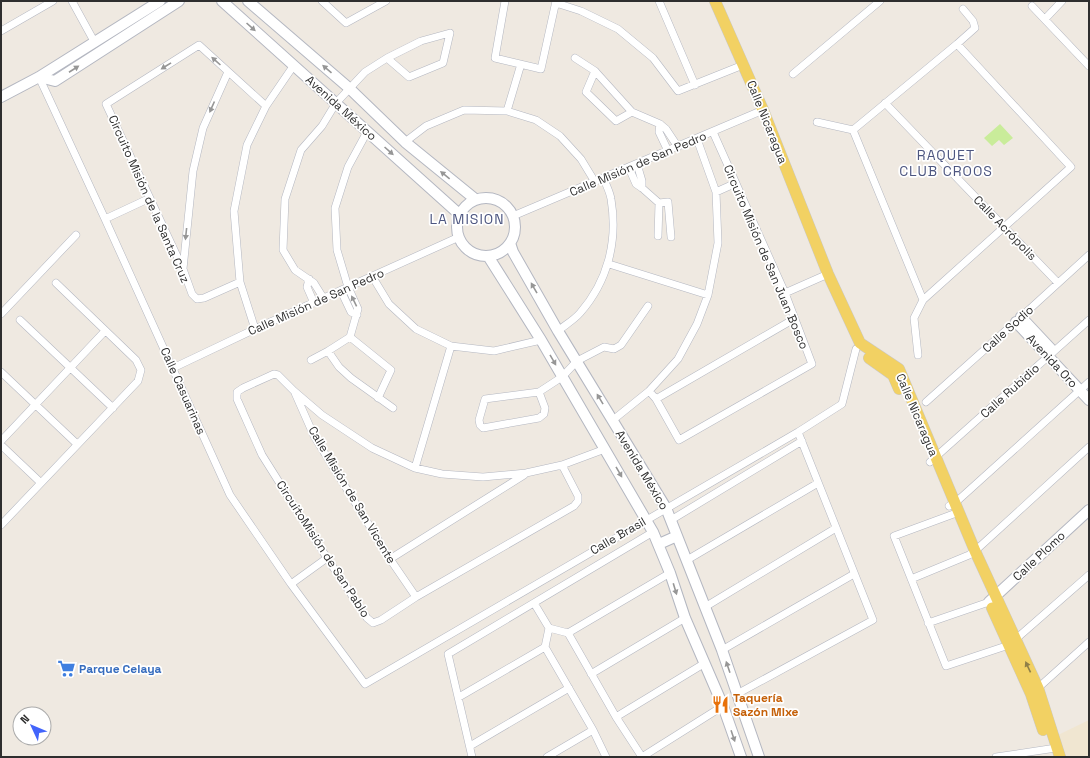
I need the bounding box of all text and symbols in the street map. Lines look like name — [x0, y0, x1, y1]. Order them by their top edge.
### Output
one-way arrow — [246, 22, 256, 32]
one-way arrow — [211, 56, 221, 65]
one-way arrow — [161, 62, 171, 70]
one-way arrow — [322, 65, 333, 74]
one-way arrow — [68, 66, 79, 73]
street label: Avenida México — [302, 72, 380, 144]
street label: Calle Nicaragua — [743, 78, 791, 166]
one-way arrow — [209, 102, 215, 113]
street label: Circuito Misión de la Santa Cruz — [105, 113, 193, 285]
street label: Calle Misión de San Pedro — [567, 128, 709, 200]
district label: RAQUET CLUB CROOS — [899, 146, 993, 180]
one-way arrow — [384, 147, 395, 156]
street label: Circuito Misión de San Juan Bosco — [720, 162, 812, 352]
one-way arrow — [440, 170, 451, 179]
street label: Calle Acrópolis — [970, 192, 1040, 264]
district label: LA MISION — [429, 210, 505, 228]
one-way arrow — [183, 228, 190, 240]
street label: Calle Misión de San Pedro — [245, 265, 387, 339]
one-way arrow — [530, 282, 537, 294]
one-way arrow — [351, 295, 357, 306]
street label: Calle Sodio — [979, 302, 1037, 356]
street label: Avenida Oro — [1023, 331, 1081, 391]
street label: Calle Casuarinas — [157, 345, 209, 437]
one-way arrow — [549, 355, 556, 366]
street label: Calle Rubidio — [977, 360, 1043, 422]
street label: Calle Nicaragua — [892, 371, 942, 459]
one-way arrow — [597, 393, 604, 405]
street label: Calle Misión de San Vicente — [305, 423, 399, 567]
street label: Avenida México — [612, 427, 672, 513]
one-way arrow — [615, 467, 622, 478]
street label: CircuitoMisión de San Pablo — [273, 477, 373, 621]
street label: Calle Brasil — [587, 514, 649, 558]
street label: Calle Plomo — [1009, 528, 1069, 584]
one-way arrow — [673, 583, 679, 595]
supermarket icon: Parque Celaya — [56, 659, 76, 679]
place label: Parque Celaya — [79, 661, 162, 677]
one-way arrow — [725, 661, 731, 673]
one-way arrow — [1025, 662, 1031, 673]
place label: Taquería Sazón Mixe — [733, 690, 799, 720]
restaurant icon: Taquería Sazón Mixe — [710, 695, 730, 715]
north arrow — [12, 706, 52, 746]
text: N — [17, 712, 32, 727]
one-way arrow — [731, 730, 737, 742]

